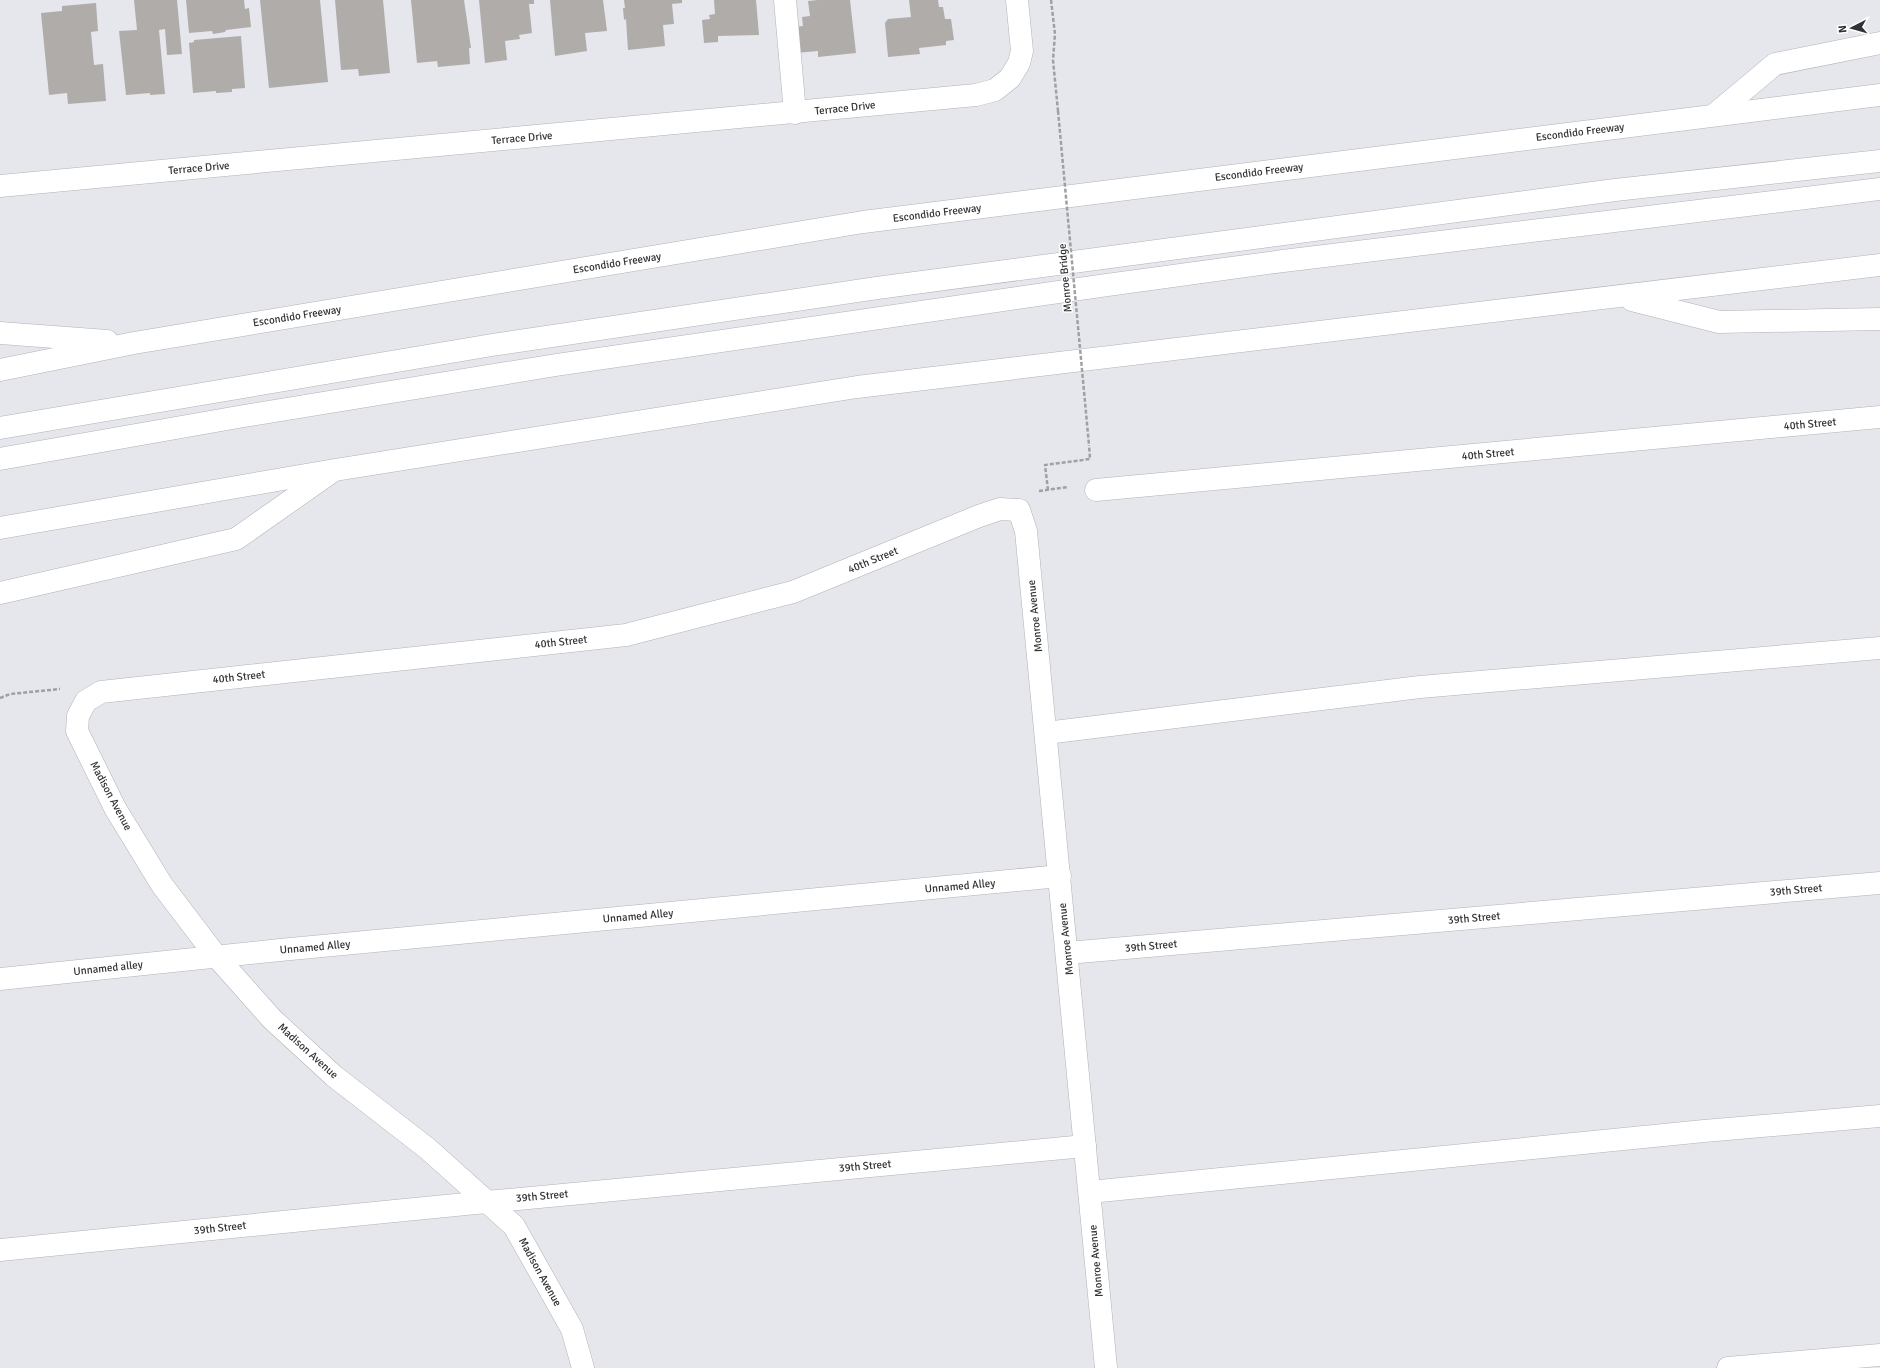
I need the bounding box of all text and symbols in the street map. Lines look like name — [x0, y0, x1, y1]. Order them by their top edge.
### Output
north arrow — [1832, 8, 1872, 48]
text: N — [1836, 25, 1849, 33]
street label: Terrace Drive — [814, 98, 876, 118]
street label: Escondido Freeway — [1535, 120, 1626, 144]
street label: Terrace Drive — [491, 129, 553, 147]
street label: Terrace Drive — [168, 159, 230, 177]
street label: Escondido Freeway — [1214, 160, 1305, 184]
street label: Escondido Freeway — [892, 201, 983, 225]
street label: Monroe Bridge — [1056, 243, 1074, 313]
street label: Escondido Freeway — [572, 249, 663, 276]
street label: Escondido Freeway — [252, 302, 343, 329]
street label: 40th Street — [1783, 415, 1837, 433]
street label: 40th Street — [1461, 445, 1515, 463]
street label: 40th Street — [846, 544, 900, 576]
street label: Monroe Avenue — [1025, 579, 1045, 653]
street label: 40th Street — [534, 633, 588, 651]
street label: 40th Street — [212, 668, 266, 686]
street label: Madison Avenue — [87, 759, 135, 833]
street label: Unnamed Alley — [924, 876, 997, 896]
street label: 39th Street — [1769, 881, 1823, 899]
street label: Monroe Avenue — [1056, 902, 1076, 976]
street label: Unnamed Alley — [602, 906, 675, 926]
street label: 39th Street — [1447, 909, 1501, 927]
street label: Unnamed Alley — [279, 937, 352, 957]
street label: 39th Street — [1124, 937, 1178, 955]
street label: Unnamed alley — [73, 958, 144, 978]
street label: Madison Avenue — [275, 1021, 341, 1081]
street label: 39th Street — [838, 1157, 892, 1175]
street label: 39th Street — [515, 1187, 569, 1205]
street label: 39th Street — [193, 1219, 247, 1237]
street label: Monroe Avenue — [1086, 1224, 1106, 1298]
street label: Madison Avenue — [516, 1235, 564, 1309]

